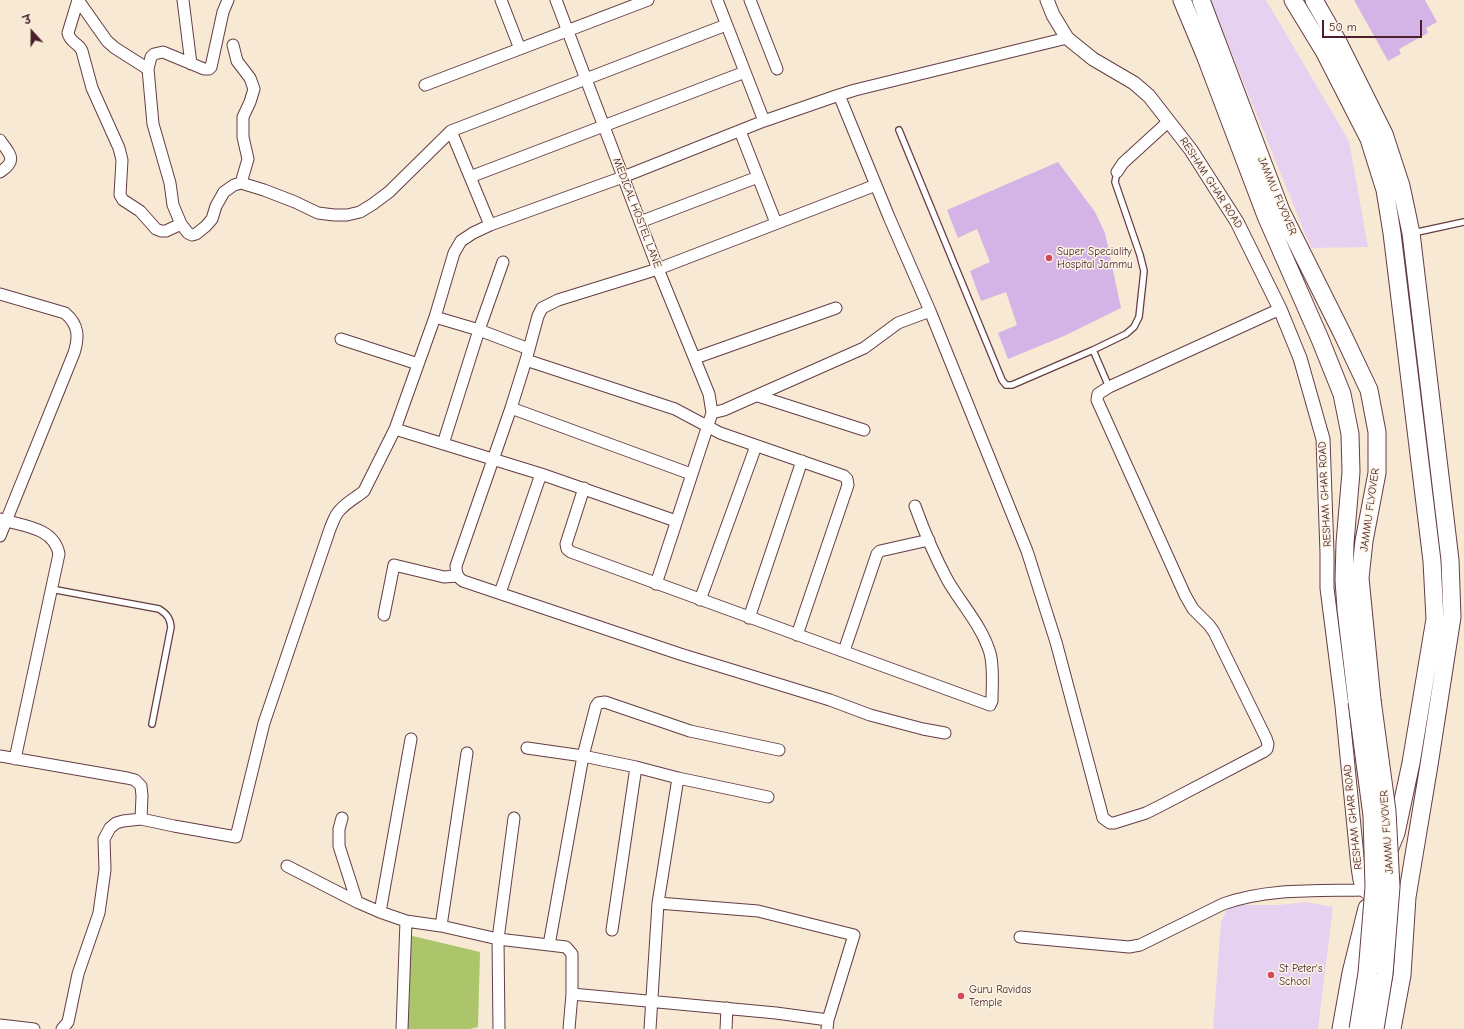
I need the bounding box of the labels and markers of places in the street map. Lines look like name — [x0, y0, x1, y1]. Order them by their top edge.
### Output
place label: Super Speciality Hospital Jammu — [1057, 245, 1133, 271]
marker: Super Speciality Hospital Jammu — [1044, 253, 1054, 263]
place label: St Peter's School — [1279, 962, 1323, 988]
marker: St Peter's School — [1266, 970, 1276, 980]
place label: Guru Ravidas Temple — [969, 983, 1031, 1009]
marker: Guru Ravidas Temple — [956, 991, 966, 1001]

